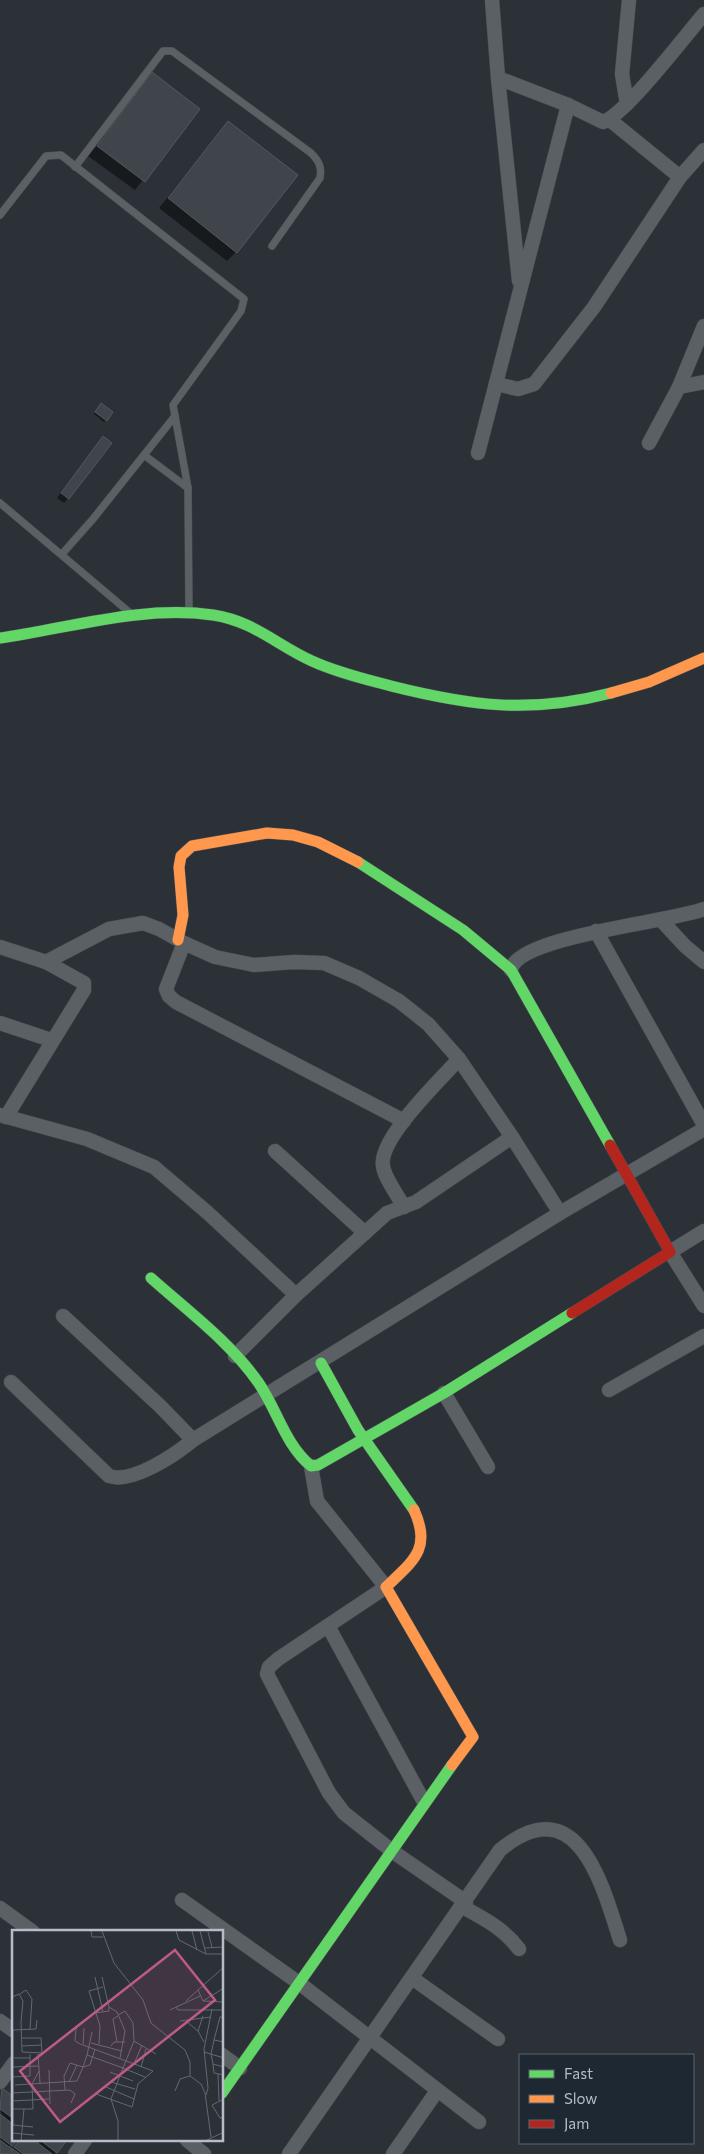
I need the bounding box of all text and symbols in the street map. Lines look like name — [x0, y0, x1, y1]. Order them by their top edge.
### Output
inset map — [12, 1930, 224, 2142]
legend — [519, 2054, 694, 2144]
text: Fast — [564, 2064, 593, 2082]
text: Slow — [564, 2089, 597, 2107]
text: Jam — [564, 2114, 589, 2132]

